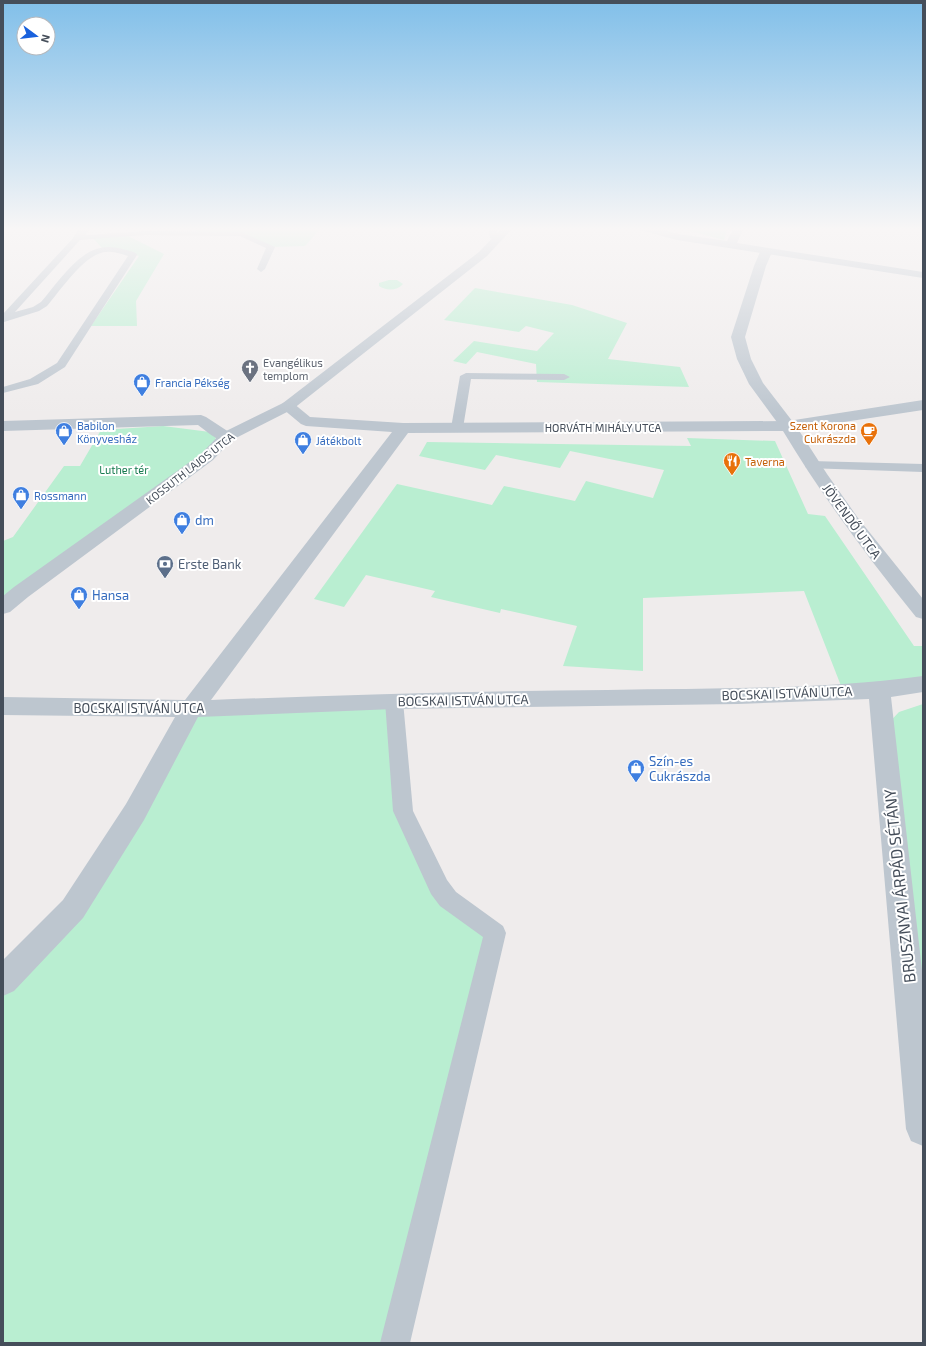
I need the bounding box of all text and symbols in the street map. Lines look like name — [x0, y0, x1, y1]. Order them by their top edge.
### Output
north arrow — [16, 16, 56, 56]
text: N — [39, 33, 53, 44]
place label: Evangélikus templom — [263, 356, 323, 382]
church icon: Evangélikus templom — [240, 358, 260, 383]
shop icon: Francia Pékség — [132, 372, 152, 397]
place label: Francia Pékség — [155, 376, 230, 389]
place label: Babilon Könyvesház — [77, 419, 138, 445]
place label: Szent Korona Cukrászda — [790, 419, 856, 445]
shop icon: Babilon Könyvesház — [54, 421, 74, 446]
street label: HORVÁTH MIHÁLY UTCA — [545, 421, 661, 434]
cafe icon: Szent Korona Cukrászda — [859, 421, 879, 446]
street label: KOSSUTH LAJOS UTCA — [143, 429, 237, 506]
shop icon: Játékbolt — [293, 430, 313, 455]
place label: Játékbolt — [316, 434, 361, 447]
restaurant icon: Taverna — [722, 451, 742, 476]
place label: Taverna — [745, 455, 785, 468]
park label: Luther tér — [99, 463, 149, 476]
street label: JÖVENDŐ UTCA — [819, 480, 885, 562]
shop icon: Rossmann — [11, 485, 31, 510]
place label: Rossmann — [34, 489, 87, 502]
shop icon: dm — [172, 510, 192, 535]
place label: dm — [195, 512, 214, 528]
bank icon: Erste Bank — [155, 554, 175, 579]
place label: Erste Bank — [178, 556, 242, 572]
shop icon: Hansa — [69, 585, 89, 610]
place label: Hansa — [92, 587, 129, 603]
street label: BOCSKAI ISTVÁN UTCA — [721, 682, 853, 703]
street label: BOCSKAI ISTVÁN UTCA — [397, 690, 529, 709]
street label: BOCSKAI ISTVÁN UTCA — [74, 699, 204, 716]
place label: Szín-es Cukrászda — [649, 753, 711, 784]
shop icon: Szín-es Cukrászda — [626, 758, 646, 783]
street label: BRUSZNYAI ÁRPÁD SÉTÁNY — [879, 788, 919, 984]

